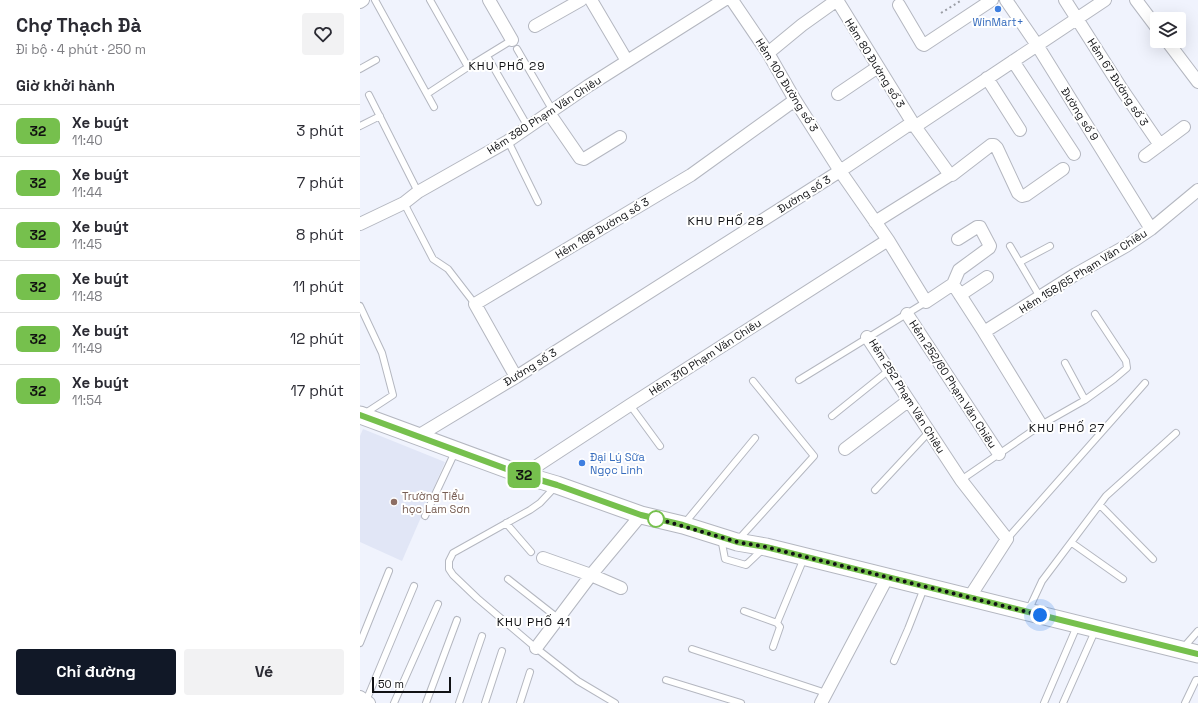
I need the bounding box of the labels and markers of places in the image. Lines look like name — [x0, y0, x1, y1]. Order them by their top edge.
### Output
marker: WinMart+ — [993, 4, 1003, 14]
place label: WinMart+ — [973, 15, 1023, 29]
place label: Đại Lý Sữa Ngọc Linh — [590, 450, 645, 477]
marker: Đại Lý Sữa Ngọc Linh — [577, 458, 587, 468]
place label: Trường Tiểu học Lam Sơn — [402, 489, 470, 516]
marker: Trường Tiểu học Lam Sơn — [389, 497, 399, 507]
unlabelled marker — [647, 510, 665, 528]

